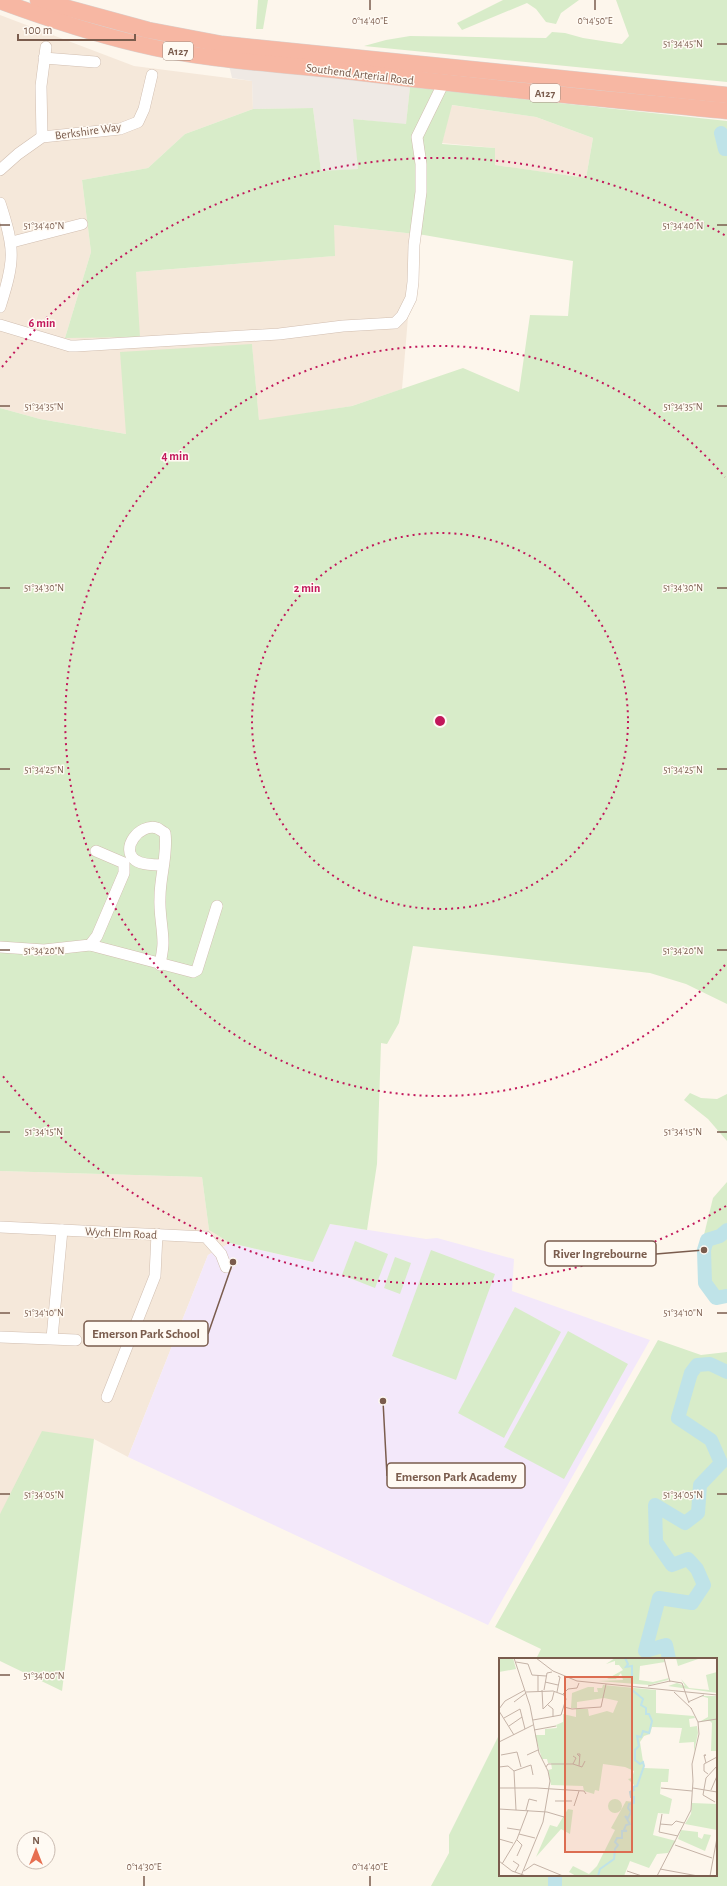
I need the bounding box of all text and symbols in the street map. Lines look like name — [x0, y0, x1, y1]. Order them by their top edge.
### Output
scale bar — [18, 16, 135, 42]
text: 0°14'40"E — [352, 16, 388, 26]
text: 0°14'50"E — [577, 16, 613, 26]
text: 100 m — [24, 24, 52, 36]
text: 51°34'45"N — [663, 39, 703, 49]
road number: A127 — [163, 42, 193, 60]
street label: Southend Arterial Road — [305, 61, 415, 87]
road number: A127 — [530, 84, 560, 102]
street label: Berkshire Way — [54, 120, 122, 143]
text: 51°34'40"N — [24, 221, 64, 231]
text: 51°34'40"N — [663, 221, 703, 231]
text: 6 min — [29, 317, 55, 329]
text: 51°34'35"N — [24, 402, 64, 412]
text: 51°34'35"N — [663, 402, 703, 412]
text: 4 min — [161, 450, 189, 462]
text: 2 min — [294, 582, 320, 594]
text: 51°34'30"N — [24, 583, 64, 593]
text: 51°34'30"N — [663, 583, 703, 593]
centre of rings — [433, 714, 447, 728]
text: 51°34'25"N — [24, 765, 64, 775]
text: 51°34'25"N — [663, 765, 703, 775]
text: 51°34'20"N — [24, 946, 64, 956]
text: 51°34'20"N — [663, 946, 703, 956]
text: 51°34'15"N — [25, 1127, 63, 1137]
text: 51°34'15"N — [664, 1127, 702, 1137]
street label: Wych Elm Road — [84, 1225, 157, 1242]
callout: River Ingrebourne — [545, 1241, 656, 1266]
text: River Ingrebourne — [553, 1248, 647, 1261]
text: 51°34'10"N — [24, 1308, 64, 1318]
text: 51°34'10"N — [663, 1308, 703, 1318]
callout: Emerson Park School — [84, 1321, 208, 1346]
text: Emerson Park School — [92, 1328, 200, 1341]
callout: Emerson Park Academy — [387, 1463, 525, 1488]
text: Emerson Park Academy — [395, 1471, 517, 1484]
text: 51°34'05"N — [24, 1490, 64, 1500]
text: 51°34'05"N — [663, 1490, 703, 1500]
inset map — [499, 1658, 717, 1876]
text: 51°34'00"N — [23, 1671, 65, 1681]
north arrow — [16, 1830, 56, 1870]
text: N — [32, 1835, 40, 1846]
text: 0°14'30"E — [126, 1862, 162, 1872]
text: 0°14'40"E — [352, 1862, 388, 1872]

